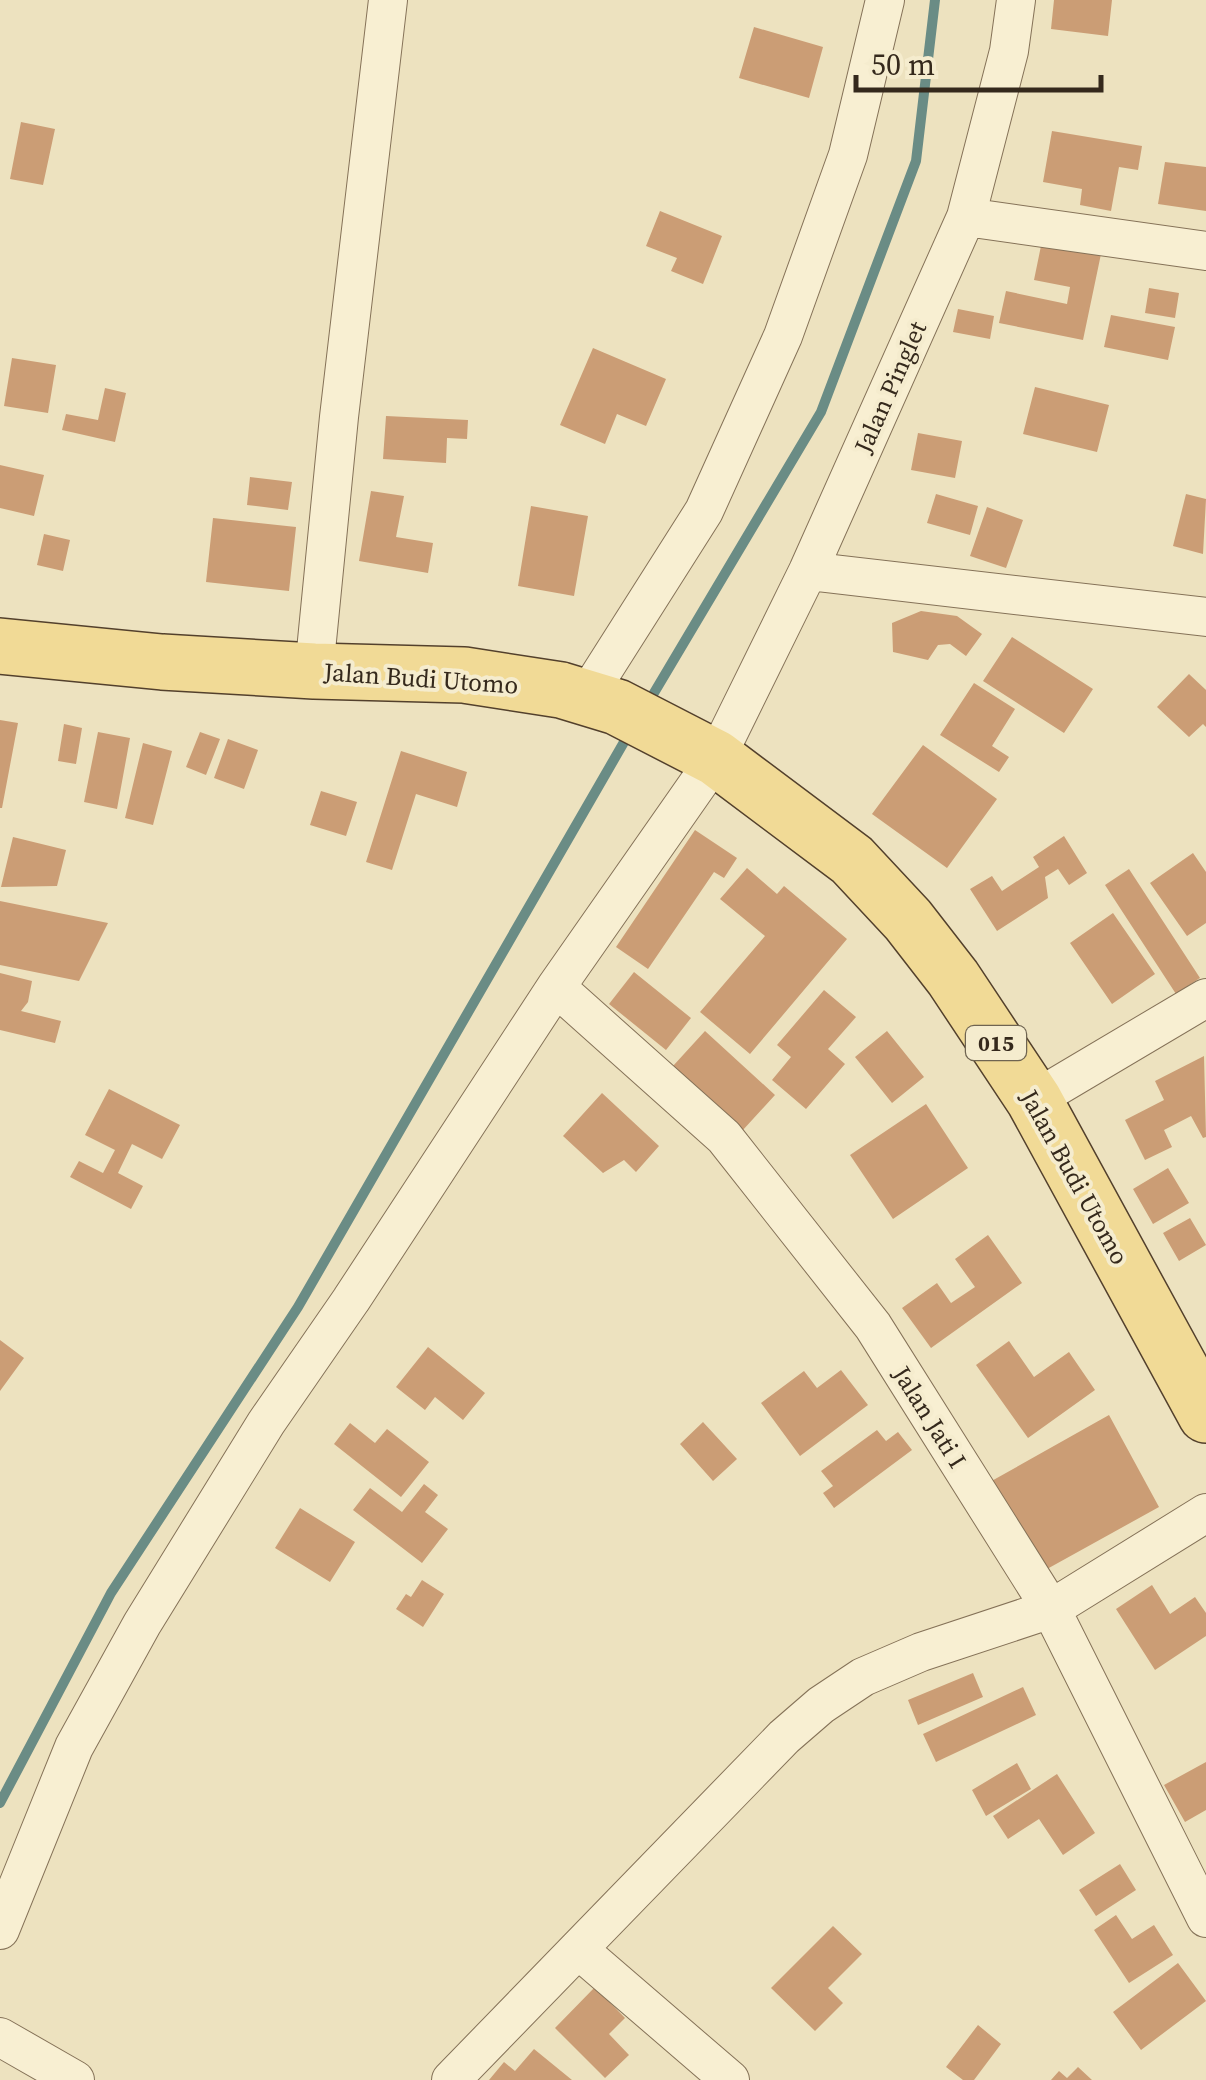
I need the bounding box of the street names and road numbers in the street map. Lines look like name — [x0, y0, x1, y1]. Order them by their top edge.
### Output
street label: Jalan Pinglet — [845, 315, 935, 459]
street label: Jalan Budi Utomo — [322, 654, 519, 702]
road number: 015 — [966, 1026, 1026, 1060]
street label: Jalan Budi Utomo — [1012, 1083, 1137, 1270]
street label: Jalan Jati I — [885, 1359, 975, 1474]

